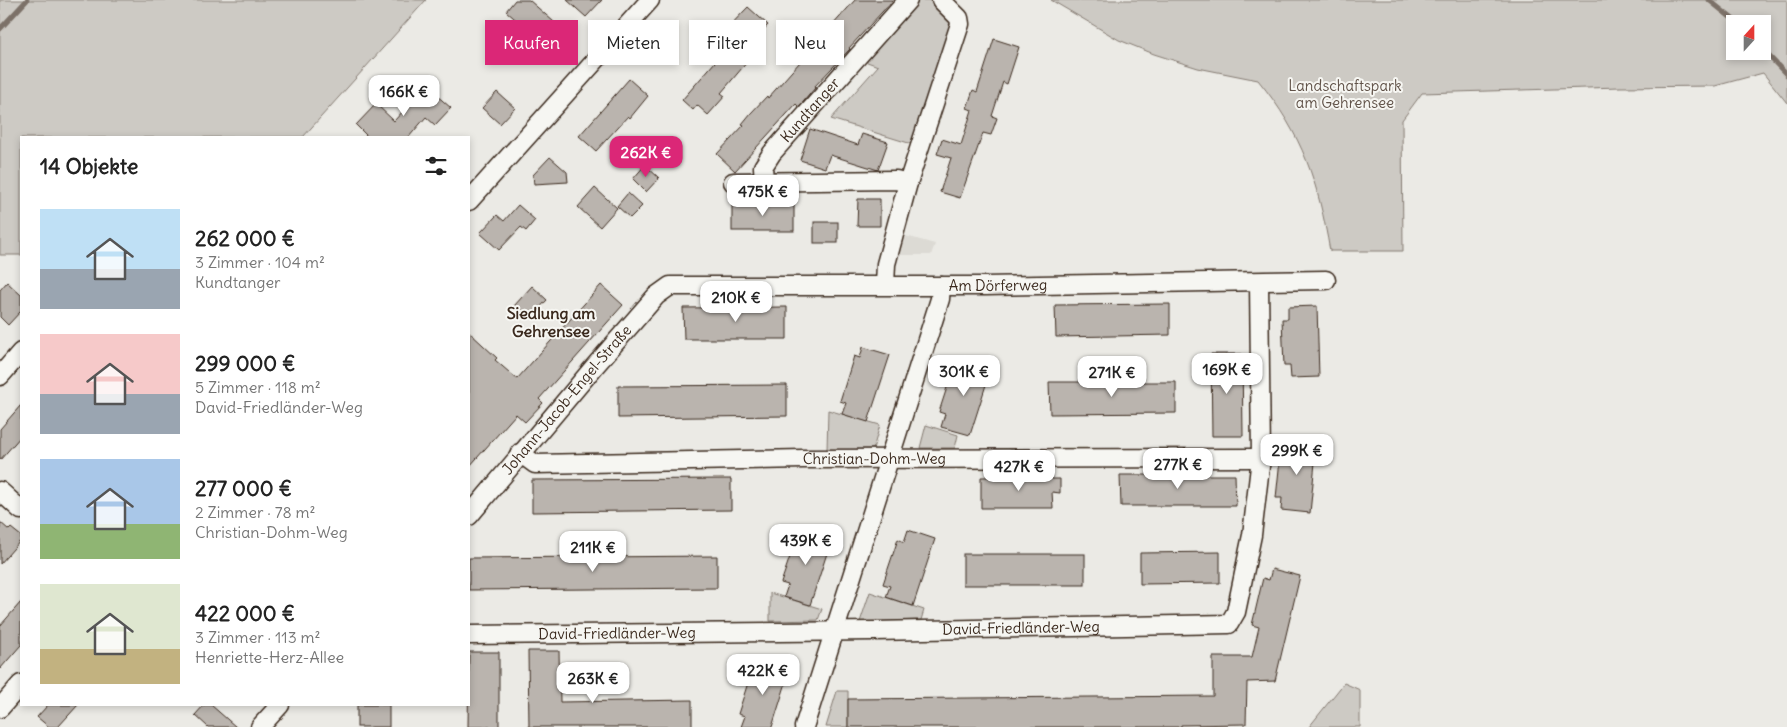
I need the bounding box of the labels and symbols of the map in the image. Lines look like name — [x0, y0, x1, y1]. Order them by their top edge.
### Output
north arrow — [1726, 15, 1771, 60]
pin: 166K € — [363, 74, 445, 117]
street label: Kundtanger — [776, 74, 843, 146]
park label: Landschaftspark am Gehrensee — [1288, 76, 1402, 112]
pin: 262K € — [605, 136, 687, 178]
pin: 475K € — [722, 174, 804, 217]
street label: Am Dörferweg — [949, 275, 1047, 295]
pin: 210K € — [695, 280, 777, 323]
district label: Siedlung am Gehrensee — [507, 303, 595, 341]
street label: Johann-Jacob-Engel-Straße — [498, 321, 635, 478]
pin: 169K € — [1186, 352, 1268, 395]
pin: 301K € — [923, 354, 1005, 397]
pin: 271K € — [1071, 356, 1153, 398]
pin: 299K € — [1256, 434, 1338, 476]
pin: 277K € — [1137, 448, 1219, 490]
street label: Christian-Dohm-Weg — [803, 449, 946, 468]
pin: 427K € — [978, 450, 1060, 492]
pin: 439K € — [765, 524, 847, 566]
pin: 211K € — [552, 530, 634, 573]
street label: David-Friedländer-Weg — [942, 617, 1100, 639]
street label: David-Friedländer-Weg — [538, 623, 696, 643]
pin: 422K € — [722, 654, 804, 696]
pin: 263K € — [552, 662, 634, 704]

